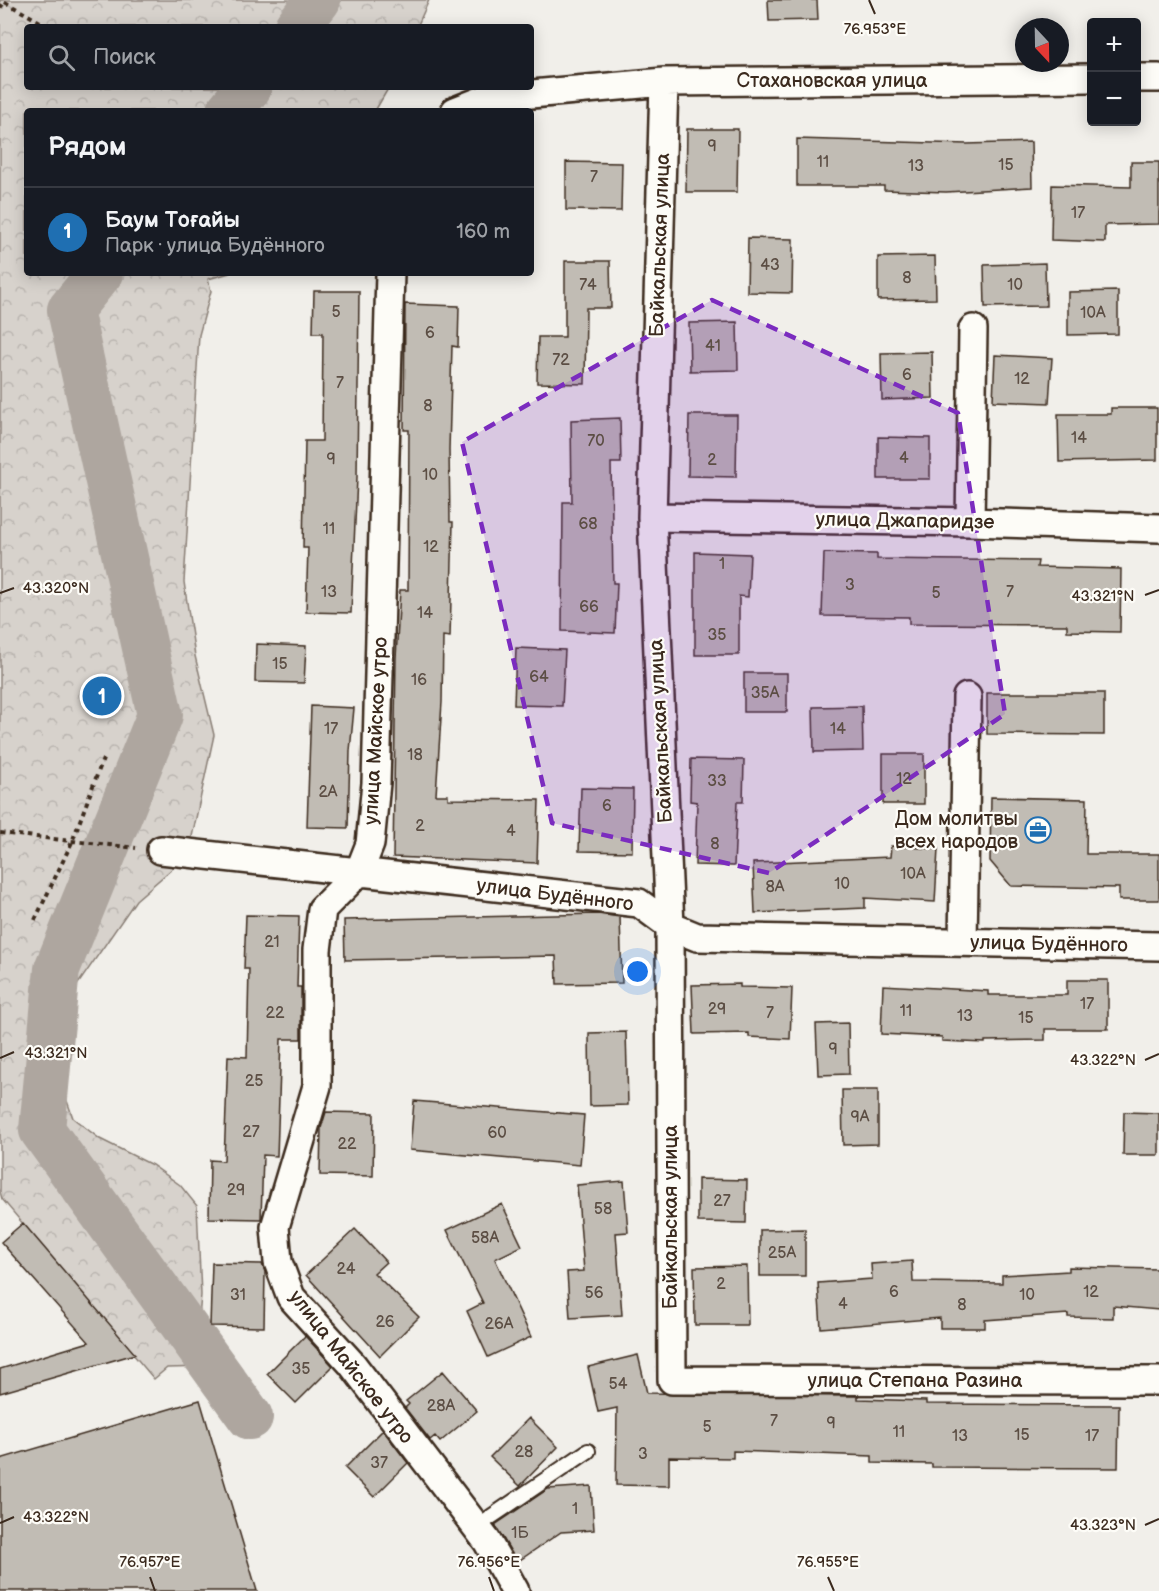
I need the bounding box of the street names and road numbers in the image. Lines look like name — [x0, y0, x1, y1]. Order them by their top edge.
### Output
street label: Стахановская улица — [737, 69, 928, 93]
street label: Байкальская улица — [645, 152, 675, 337]
street label: улица Джапаридзе — [815, 507, 995, 535]
street label: улица Майское утро — [359, 636, 393, 826]
street label: Байкальская улица — [644, 638, 678, 824]
street label: улица Будённого — [475, 873, 635, 917]
street label: улица Будённого — [970, 931, 1128, 957]
street label: Байкальская улица — [659, 1125, 683, 1309]
street label: улица Майское утро — [284, 1286, 418, 1448]
street label: улица Степана Разина — [807, 1369, 1023, 1393]

